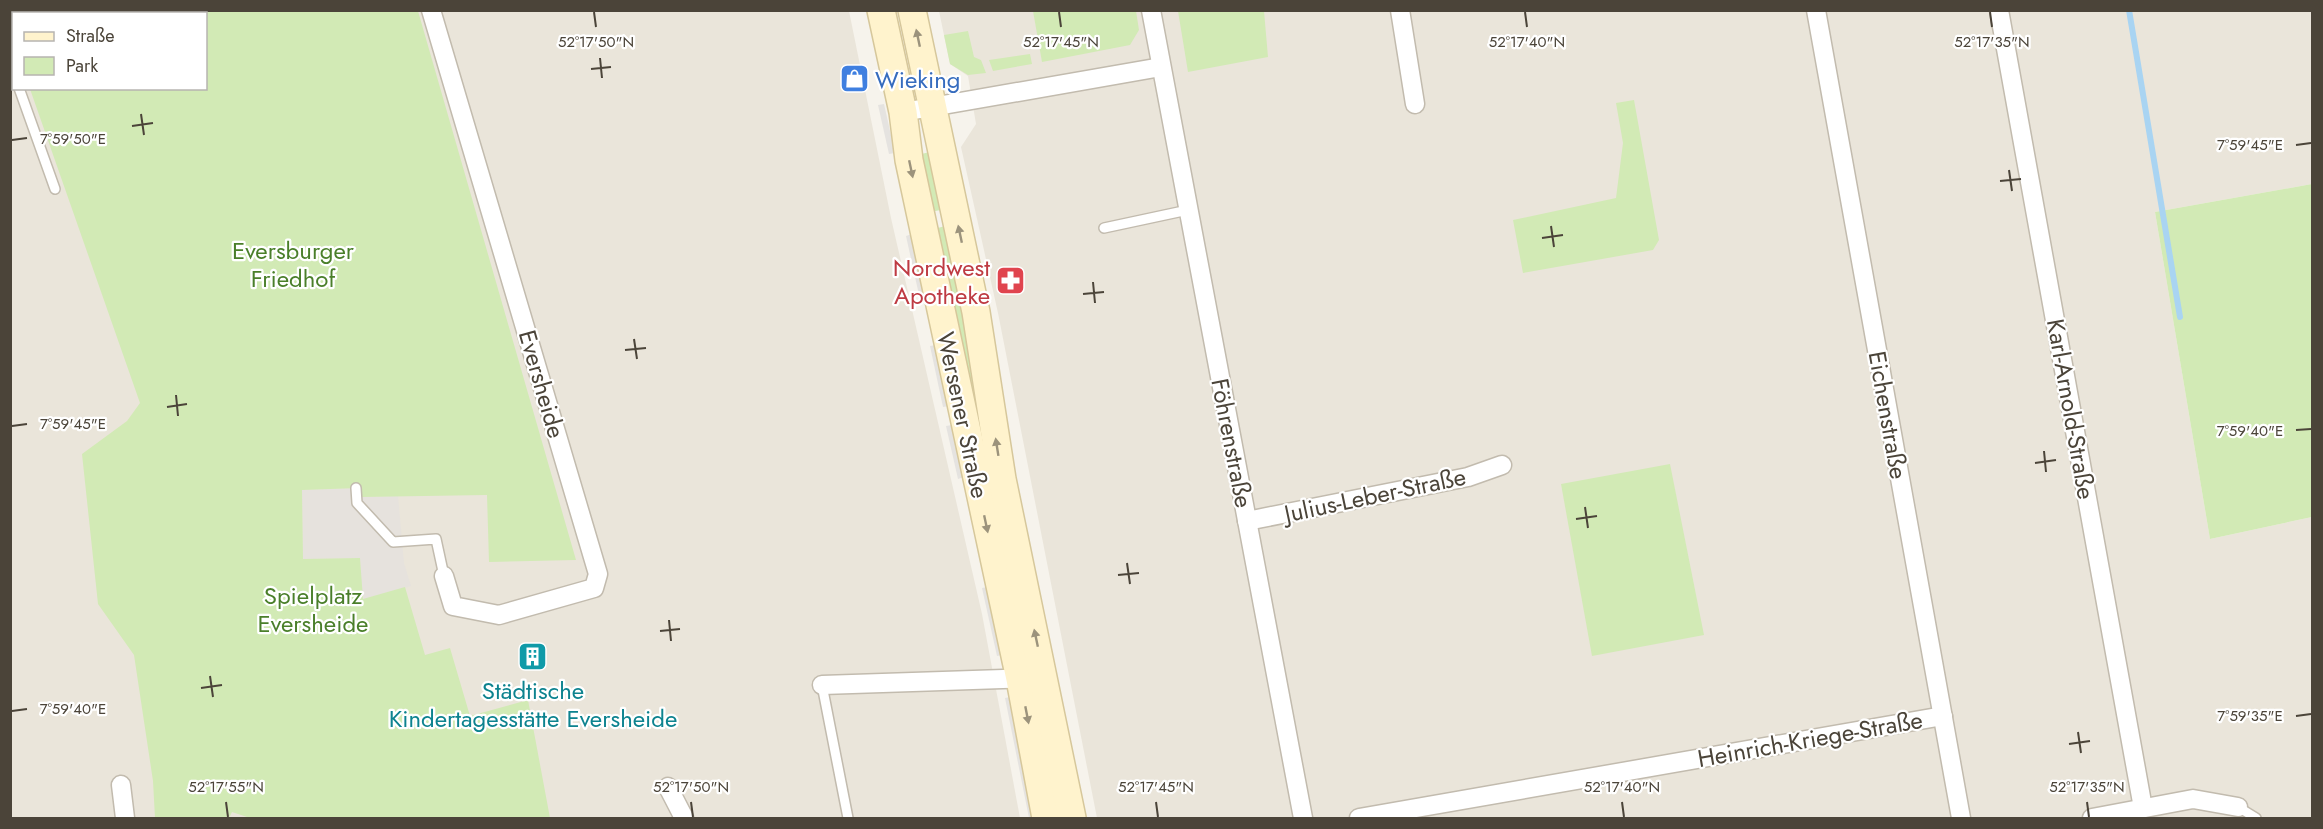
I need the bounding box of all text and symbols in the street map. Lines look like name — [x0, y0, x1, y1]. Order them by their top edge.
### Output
legend — [12, 12, 207, 90]
text: Straße — [66, 23, 114, 49]
one-way arrow — [913, 28, 922, 47]
text: 52°17'50"N — [558, 31, 634, 53]
text: 52°17'45"N — [1023, 31, 1099, 53]
text: 52°17'40"N — [1489, 31, 1565, 53]
text: 52°17'35"N — [1954, 31, 2030, 53]
text: Park — [66, 53, 98, 79]
place label: Wieking — [875, 62, 960, 97]
shop icon: Wieking — [838, 63, 870, 95]
text: 7°59'50"E — [40, 128, 106, 150]
text: 7°59'45"E — [2217, 134, 2283, 156]
one-way arrow — [907, 160, 916, 179]
one-way arrow — [955, 224, 964, 243]
park label: Eversburger Friedhof — [232, 233, 355, 296]
place label: Nordwest Apotheke — [893, 250, 990, 313]
pharmacy icon: Nordwest Apotheke — [995, 265, 1027, 297]
street label: Karl-Arnold-Straße — [2038, 316, 2104, 502]
street label: Eversheide — [510, 326, 574, 442]
street label: Wersener Straße — [928, 328, 998, 502]
street label: Eichenstraße — [1860, 348, 1916, 482]
street label: Föhrenstraße — [1202, 375, 1262, 511]
text: 7°59'45"E — [40, 413, 106, 435]
text: 7°59'40"E — [2217, 420, 2283, 442]
one-way arrow — [992, 437, 1001, 456]
street label: Julius-Leber-Straße — [1278, 459, 1469, 532]
one-way arrow — [982, 515, 992, 534]
park label: Spielplatz Eversheide — [258, 578, 368, 641]
one-way arrow — [1031, 628, 1040, 647]
building icon: Städtische Kindertagesstätte Eversheide — [517, 641, 549, 673]
place label: Städtische Kindertagesstätte Eversheide — [389, 673, 677, 736]
text: 7°59'40"E — [40, 698, 106, 720]
street label: Heinrich-Kriege-Straße — [1695, 702, 1925, 776]
text: 7°59'35"E — [2217, 705, 2283, 727]
one-way arrow — [1023, 706, 1032, 725]
text: 52°17'55"N — [188, 776, 264, 798]
text: 52°17'50"N — [653, 776, 729, 798]
text: 52°17'45"N — [1118, 776, 1194, 798]
text: 52°17'40"N — [1584, 776, 1660, 798]
text: 52°17'35"N — [2049, 776, 2125, 798]

